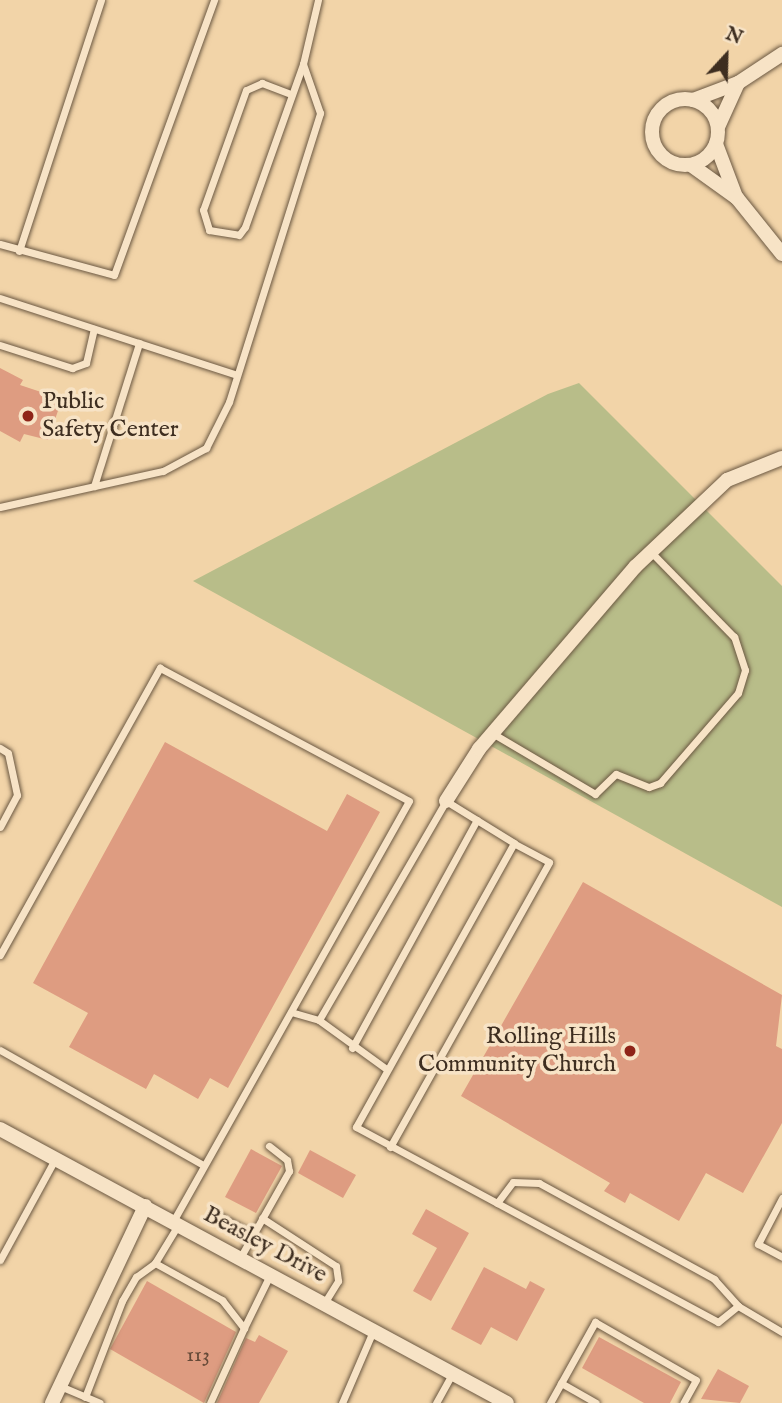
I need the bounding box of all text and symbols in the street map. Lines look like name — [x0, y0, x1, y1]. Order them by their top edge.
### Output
north arrow — [691, 21, 761, 91]
text: N — [722, 22, 746, 51]
place label: Public Safety Center — [42, 388, 179, 444]
marker: Public Safety Center — [20, 408, 36, 424]
place label: Rolling Hills Community Church — [418, 1023, 616, 1079]
marker: Rolling Hills Community Church — [622, 1043, 638, 1059]
street label: Beasley Drive — [198, 1200, 332, 1290]
house number: 113 — [186, 1343, 210, 1369]

